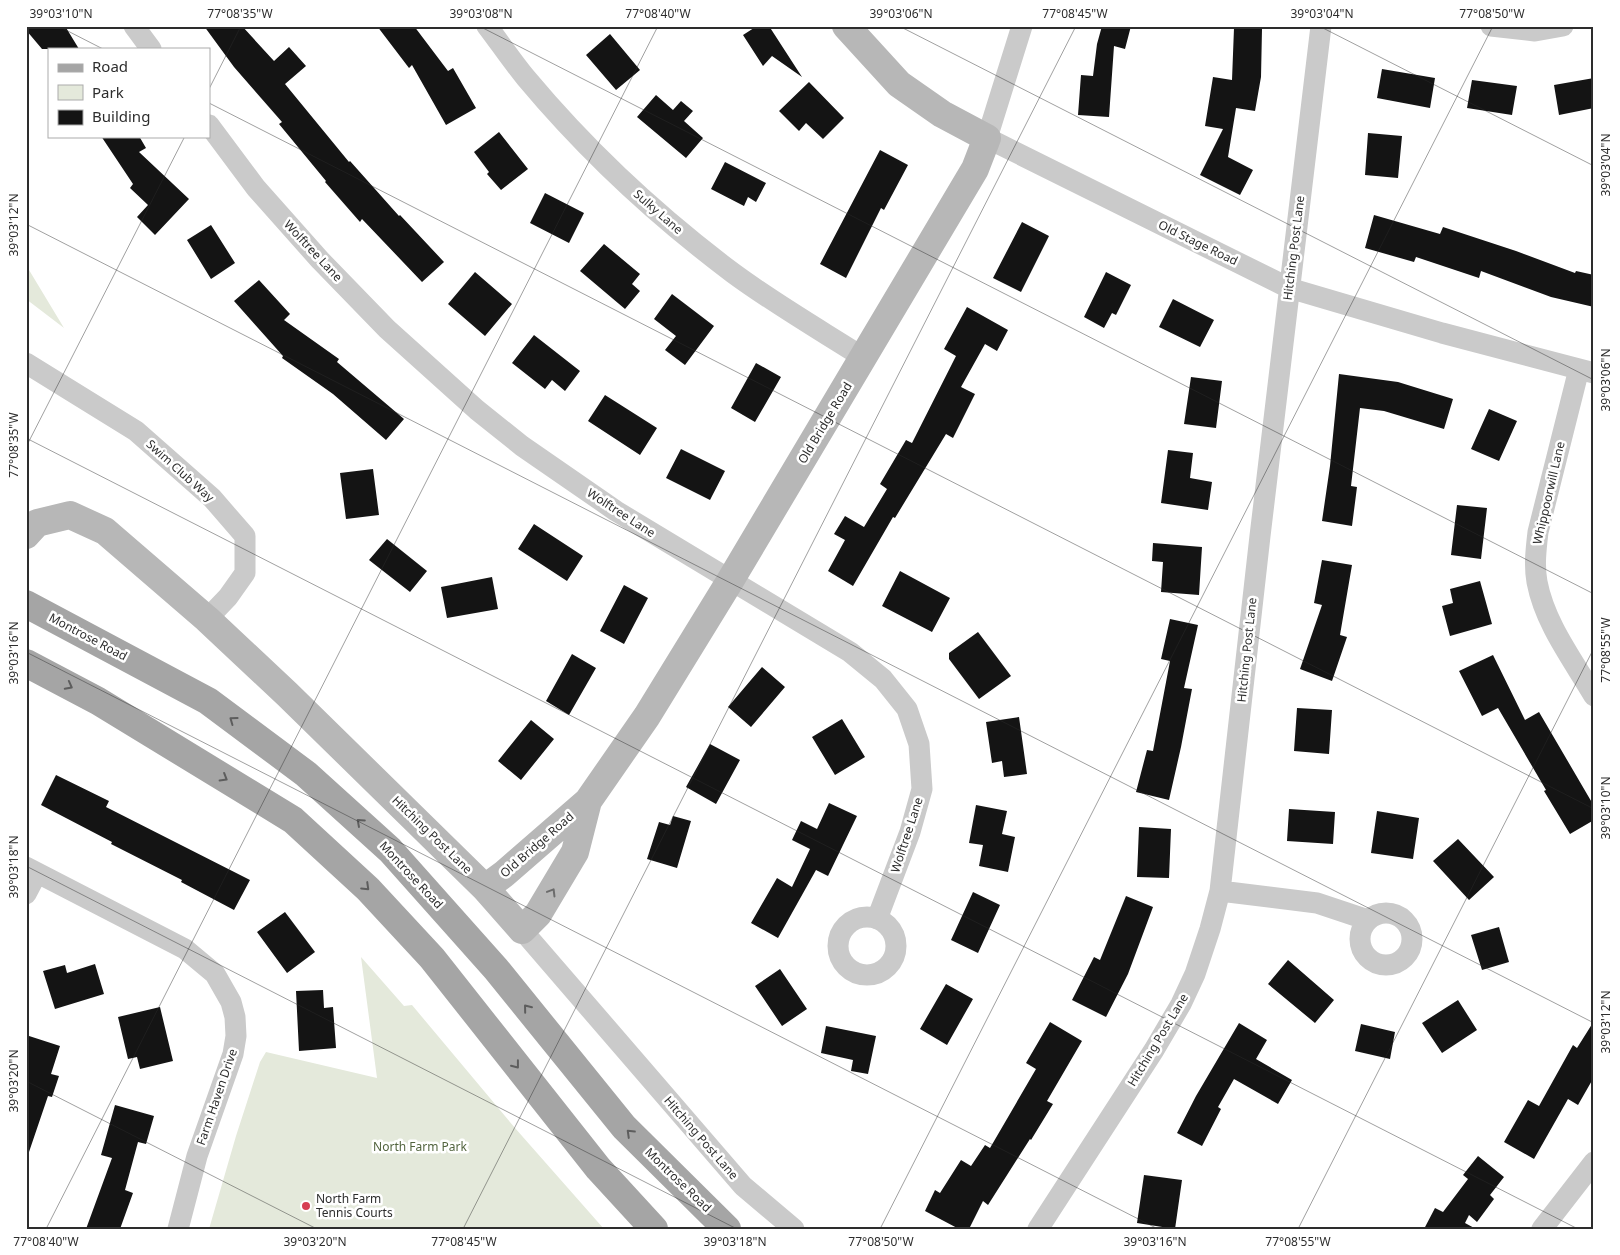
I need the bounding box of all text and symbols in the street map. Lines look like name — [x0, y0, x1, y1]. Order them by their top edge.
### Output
text: 39°03'10"N — [29, 5, 93, 22]
text: 77°08'35"W — [207, 5, 273, 22]
text: 39°03'08"N — [449, 5, 513, 22]
text: 77°08'40"W — [625, 5, 691, 22]
text: 39°03'06"N — [869, 5, 933, 22]
text: 77°08'45"W — [1042, 5, 1108, 22]
text: 39°03'04"N — [1290, 5, 1354, 22]
text: 77°08'50"W — [1459, 5, 1525, 22]
legend — [48, 48, 210, 138]
text: Road — [92, 56, 128, 76]
text: Park — [92, 82, 124, 102]
text: Building — [92, 106, 150, 126]
text: 39°03'04"N — [1597, 133, 1614, 197]
street label: Sulky Lane — [630, 186, 687, 238]
text: 39°03'12"N — [5, 193, 22, 257]
street label: Hitching Post Lane — [1279, 194, 1308, 301]
street label: Wolftree Lane — [280, 216, 346, 285]
street label: Old Stage Road — [1156, 216, 1241, 269]
text: 39°03'06"N — [1597, 348, 1614, 412]
street label: Old Bridge Road — [794, 379, 856, 467]
text: 77°08'35"W — [5, 412, 22, 478]
street label: Swim Club Way — [143, 436, 219, 506]
street label: Whippoorwill Lane — [1528, 440, 1569, 546]
street label: Wolftree Lane — [584, 484, 659, 541]
street label: Hitching Post Lane — [1233, 596, 1260, 703]
street label: Montrose Road — [46, 609, 130, 664]
text: 77°08'55"W — [1597, 617, 1614, 683]
text: 39°03'16"N — [5, 621, 22, 685]
one-way arrow — [64, 680, 73, 690]
one-way arrow — [230, 718, 239, 726]
one-way arrow — [218, 771, 227, 781]
text: 39°03'10"N — [1597, 776, 1614, 840]
street label: Hitching Post Lane — [389, 792, 476, 878]
street label: Wolftree Lane — [886, 795, 927, 875]
street label: Old Bridge Road — [496, 808, 577, 881]
one-way arrow — [356, 819, 365, 828]
text: 39°03'18"N — [5, 835, 22, 899]
street label: Montrose Road — [376, 837, 447, 912]
one-way arrow — [360, 881, 369, 890]
one-way arrow — [545, 888, 555, 897]
street label: Hitching Post Lane — [1123, 990, 1192, 1089]
text: 39°03'12"N — [1597, 990, 1614, 1054]
one-way arrow — [524, 1005, 532, 1014]
street label: Farm Haven Drive — [192, 1046, 241, 1147]
text: 39°03'20"N — [5, 1049, 22, 1113]
one-way arrow — [510, 1059, 519, 1068]
street label: Hitching Post Lane — [660, 1092, 743, 1183]
one-way arrow — [627, 1130, 636, 1139]
park label: North Farm Park — [373, 1138, 467, 1155]
street label: Montrose Road — [641, 1144, 715, 1216]
place label: North Farm Tennis Courts — [316, 1190, 393, 1221]
marker: North Farm Tennis Courts — [300, 1200, 312, 1212]
text: 77°08'40"W — [13, 1233, 79, 1250]
text: 39°03'20"N — [283, 1233, 347, 1250]
text: 77°08'45"W — [431, 1233, 497, 1250]
text: 39°03'18"N — [703, 1233, 767, 1250]
text: 77°08'50"W — [848, 1233, 914, 1250]
text: 39°03'16"N — [1123, 1233, 1187, 1250]
text: 77°08'55"W — [1265, 1233, 1331, 1250]

